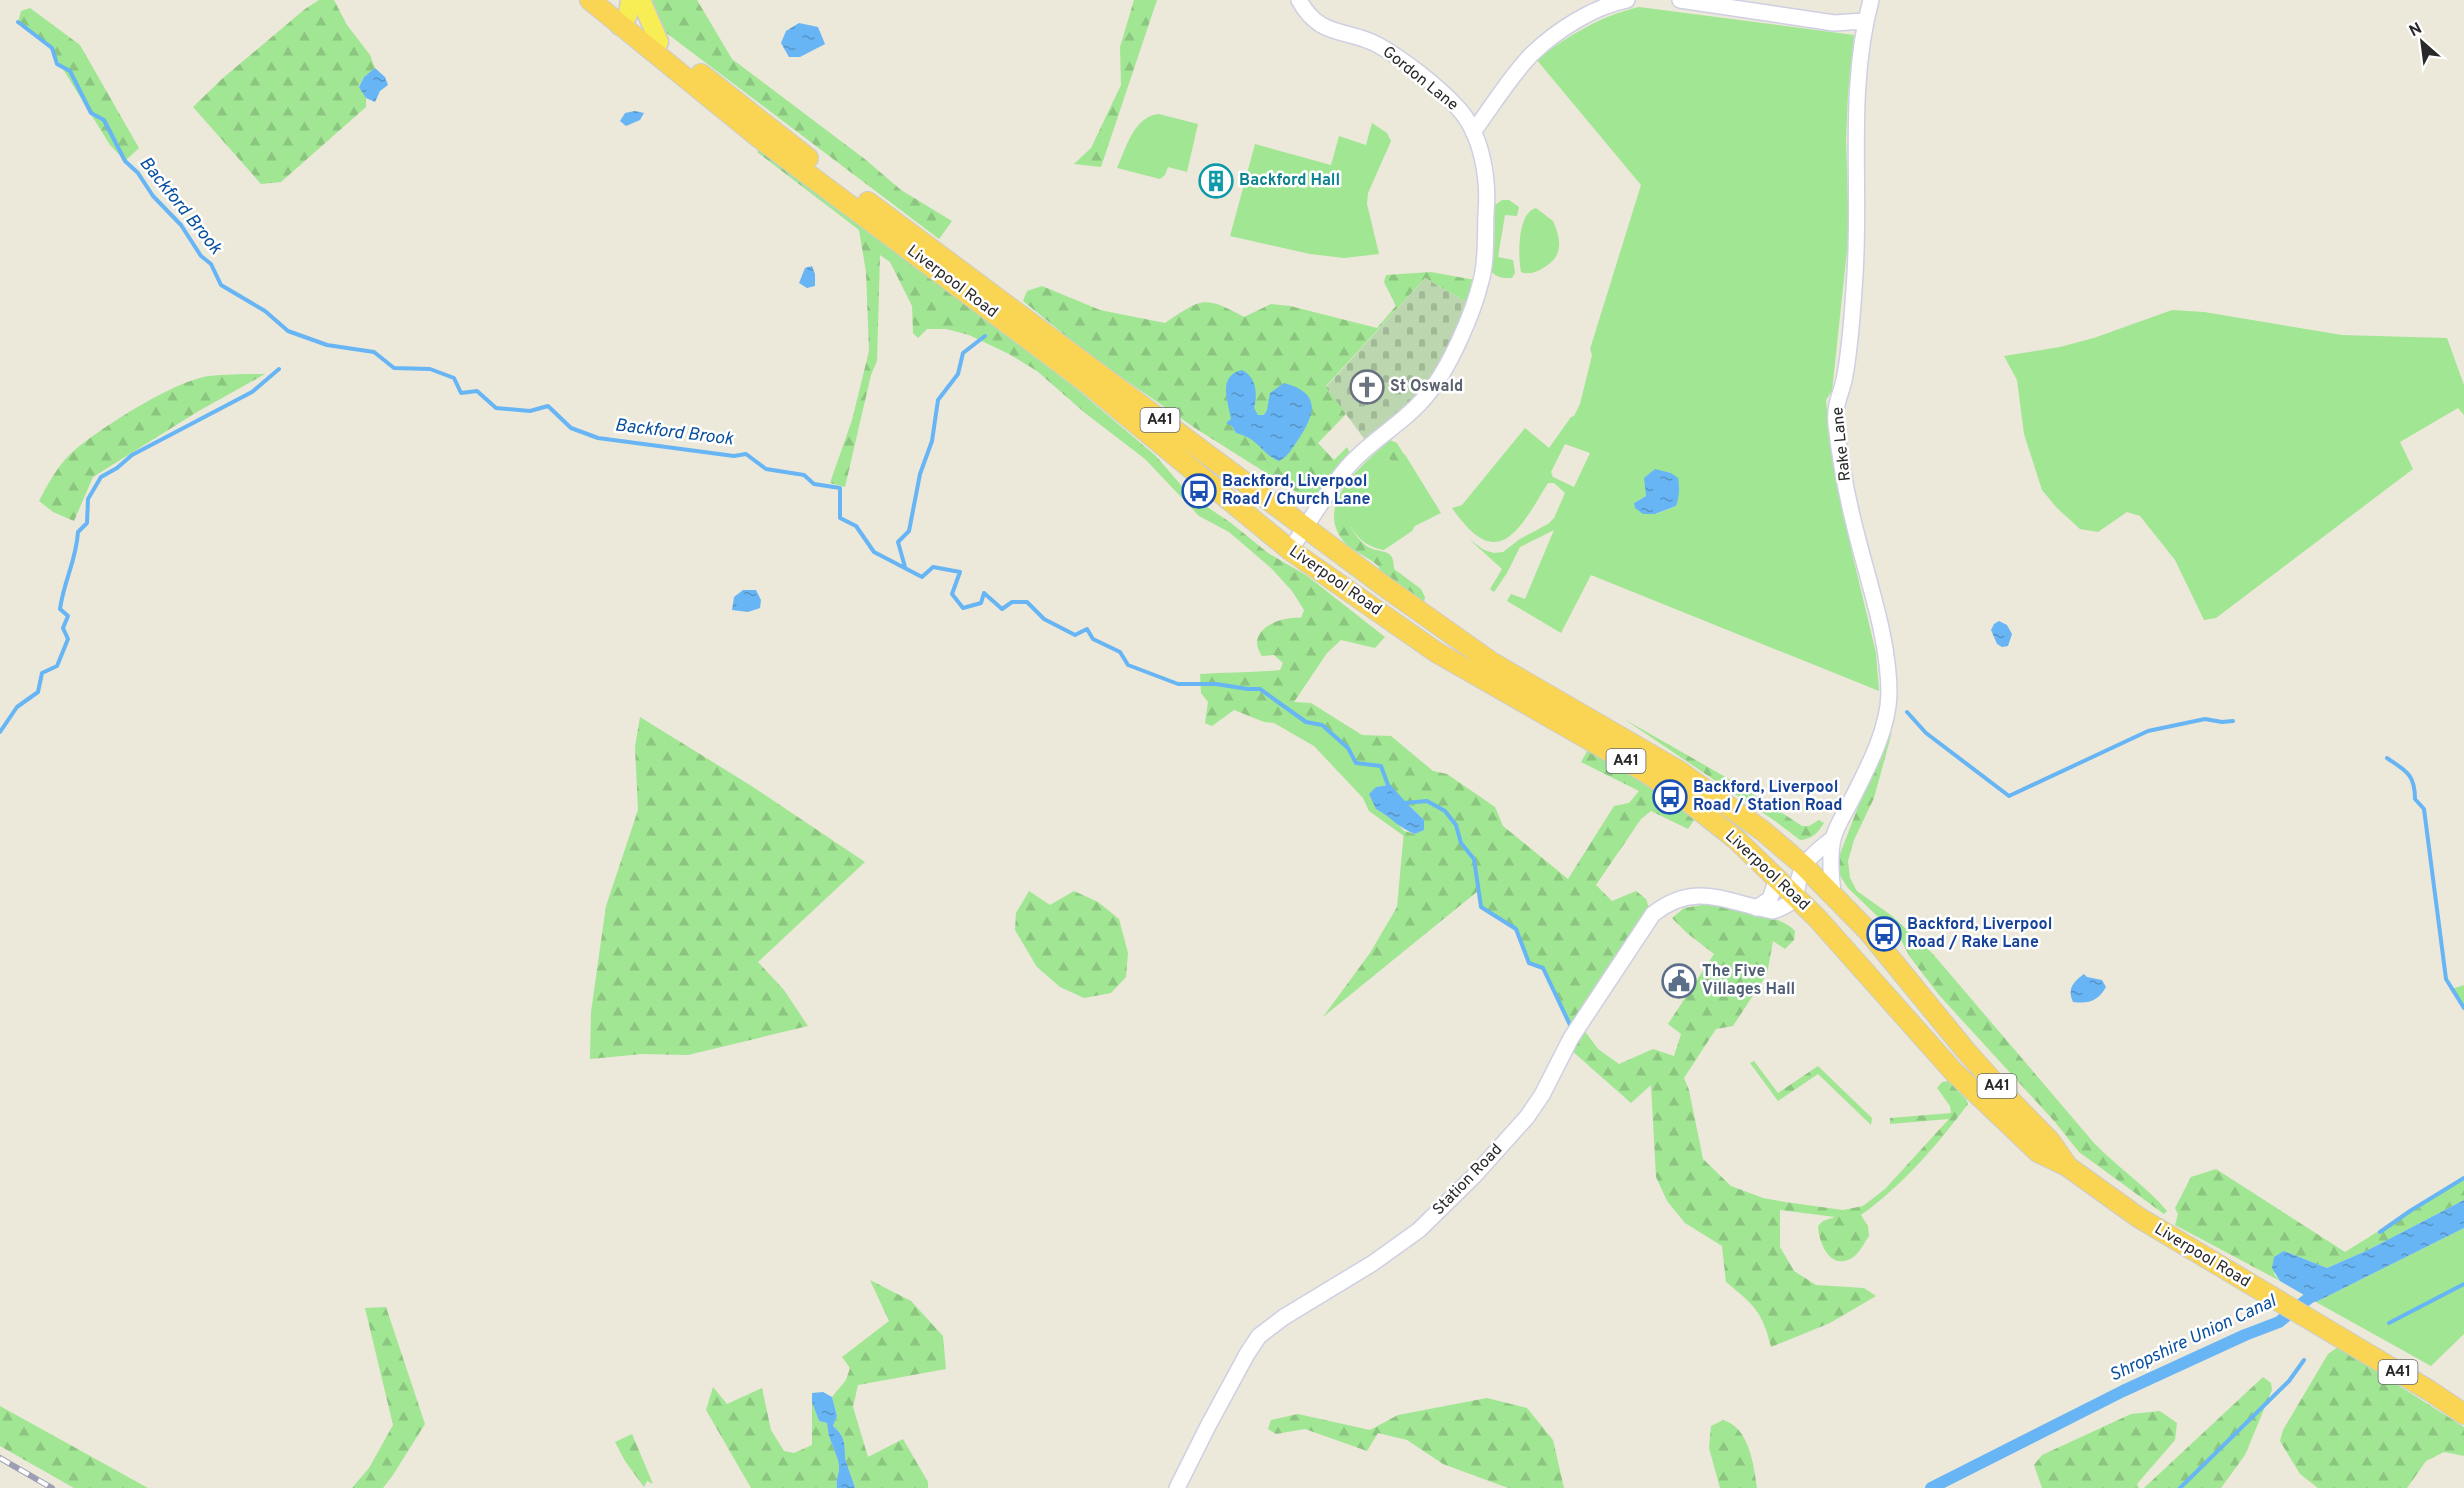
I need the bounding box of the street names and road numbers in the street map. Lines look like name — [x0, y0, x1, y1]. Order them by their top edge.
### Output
street label: Gordon Lane — [1378, 42, 1462, 116]
street label: Liverpool Road — [903, 241, 1001, 323]
street label: Rake Lane — [1828, 406, 1856, 482]
road number: A41 — [1140, 408, 1180, 432]
street label: Liverpool Road — [1285, 542, 1385, 620]
road number: A41 — [1606, 749, 1646, 773]
street label: Liverpool Road — [1721, 827, 1813, 915]
road number: A41 — [1978, 1074, 2016, 1098]
street label: Station Road — [1429, 1140, 1507, 1220]
street label: Liverpool Road — [2150, 1220, 2254, 1292]
road number: A41 — [2378, 1360, 2418, 1384]

